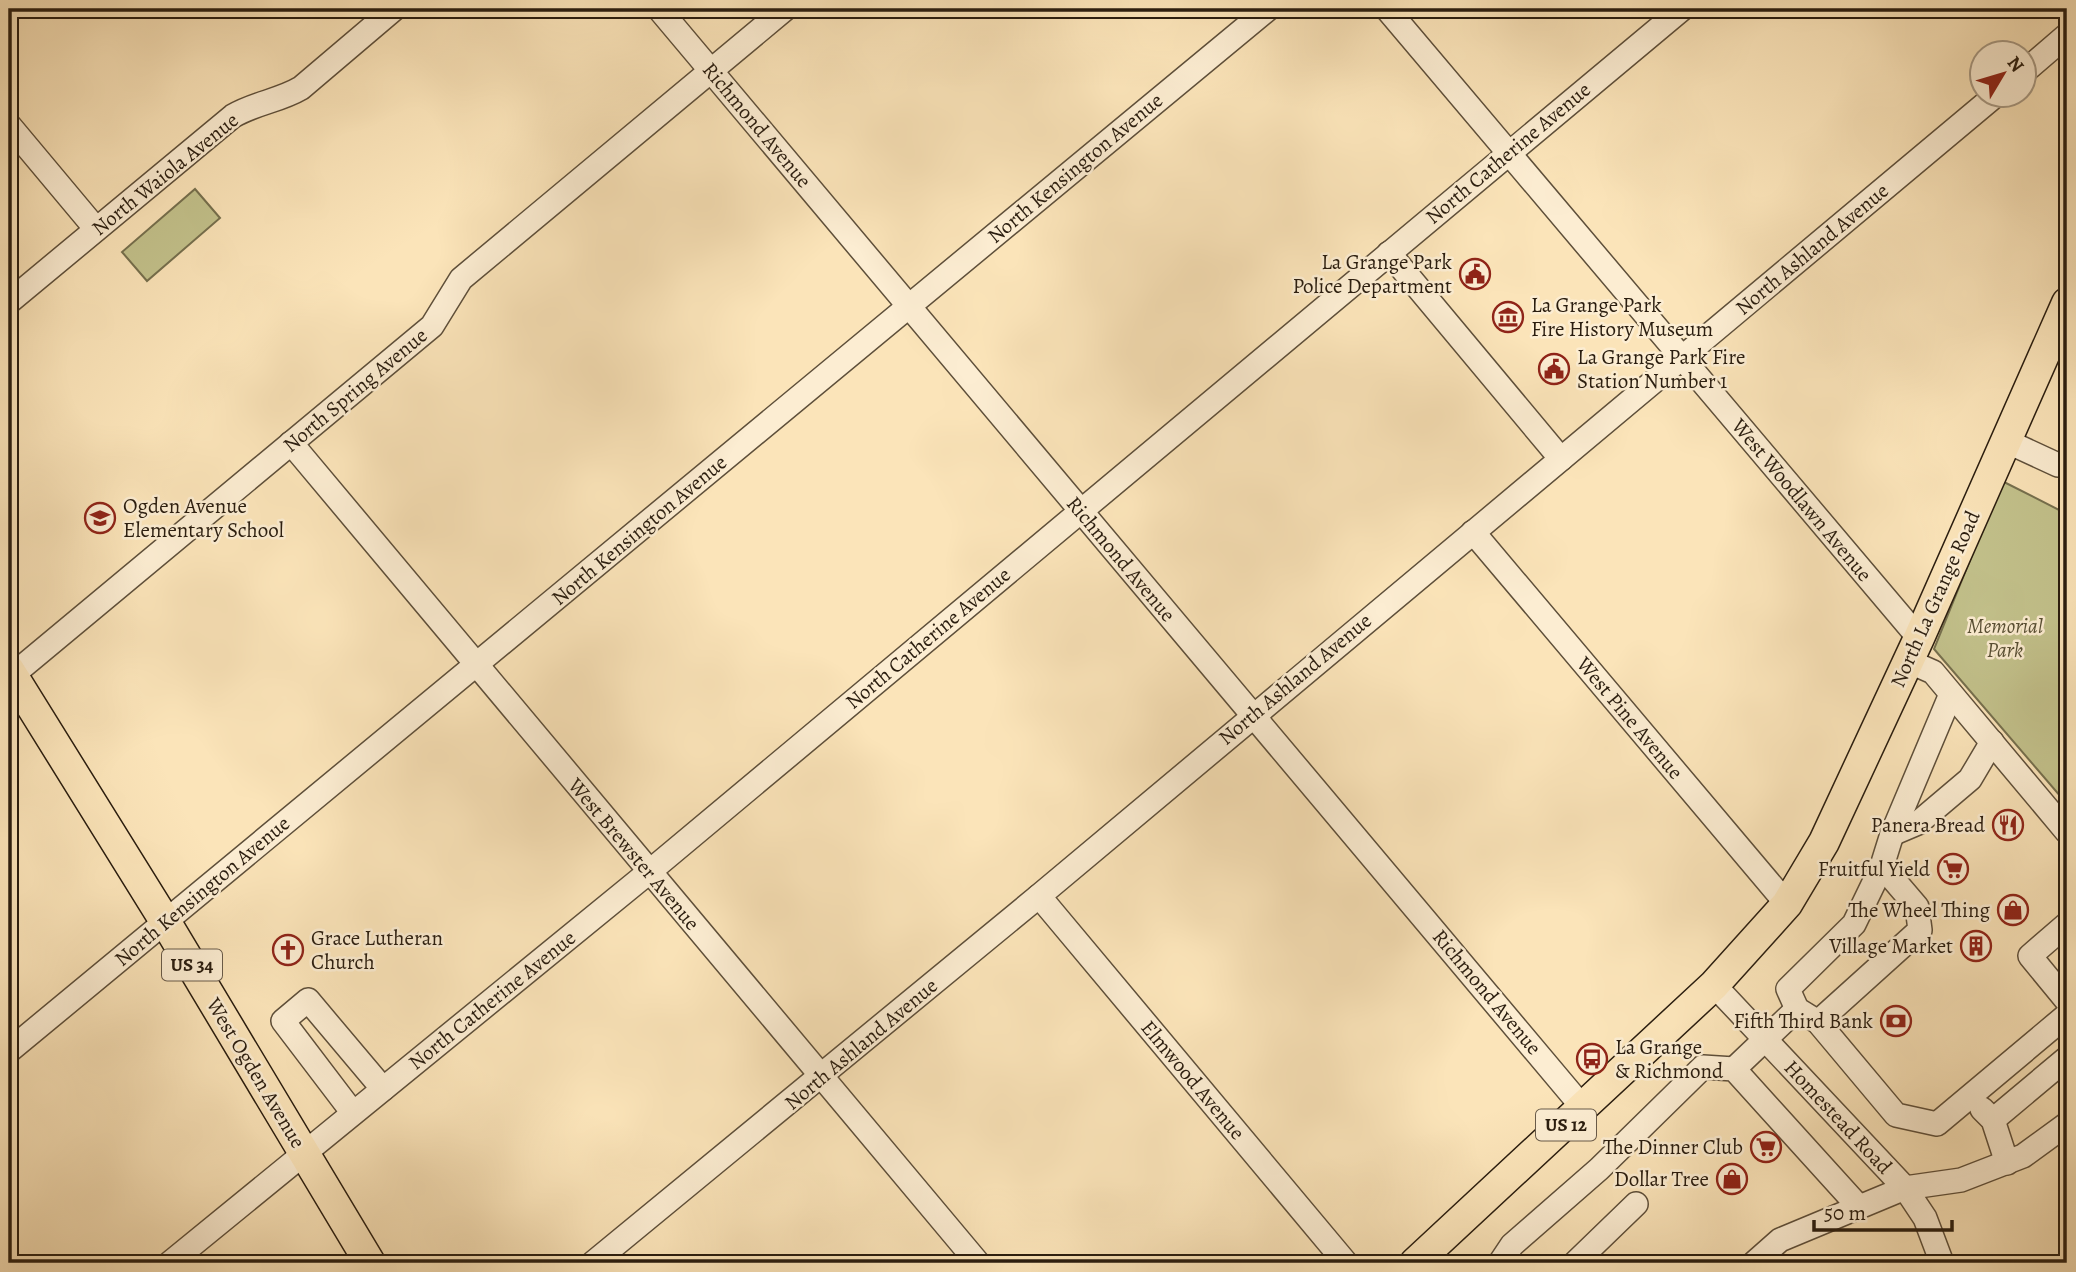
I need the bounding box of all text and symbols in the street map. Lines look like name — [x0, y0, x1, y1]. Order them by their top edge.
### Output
north arrow — [1968, 38, 2038, 108]
text: N — [2001, 51, 2030, 78]
street label: Richmond Avenue — [696, 56, 818, 194]
street label: North Catherine Avenue — [1420, 76, 1596, 230]
street label: North Kensington Avenue — [981, 86, 1169, 250]
street label: North Waiola Avenue — [86, 106, 244, 242]
street label: North Ashland Avenue — [1730, 177, 1894, 321]
place label: La Grange Park Police Department — [1292, 248, 1453, 300]
public building icon: La Grange Park Police Department — [1458, 257, 1492, 291]
place label: La Grange Park Fire History Museum — [1531, 291, 1713, 343]
museum icon: La Grange Park Fire History Museum — [1491, 300, 1525, 334]
street label: North Spring Avenue — [277, 321, 433, 459]
place label: La Grange Park Fire Station Number 1 — [1577, 343, 1745, 395]
public building icon: La Grange Park Fire Station Number 1 — [1537, 352, 1571, 386]
street label: West Woodlawn Avenue — [1725, 412, 1878, 587]
street label: North Kensington Avenue — [545, 448, 733, 612]
street label: Richmond Avenue — [1060, 490, 1182, 628]
place label: Ogden Avenue Elementary School — [123, 492, 284, 544]
school or university icon: Ogden Avenue Elementary School — [83, 501, 117, 535]
street label: North La Grange Road — [1883, 506, 1987, 692]
street label: North Catherine Avenue — [840, 561, 1016, 715]
street label: North Ashland Avenue — [1213, 607, 1377, 751]
park label: Memorial Park — [1967, 612, 2044, 664]
street label: West Pine Avenue — [1570, 650, 1690, 785]
street label: West Brewster Avenue — [561, 771, 706, 936]
restaurant icon: Panera Bread — [1991, 808, 2025, 842]
street label: North Kensington Avenue — [108, 809, 296, 973]
place label: Panera Bread — [1871, 811, 1986, 839]
supermarket icon: Fruitful Yield — [1936, 852, 1970, 886]
place label: Fruitful Yield — [1818, 855, 1931, 883]
shop icon: The Wheel Thing — [1996, 893, 2030, 927]
place label: The Wheel Thing — [1848, 896, 1990, 924]
street label: Richmond Avenue — [1426, 923, 1548, 1061]
place label: Grace Lutheran Church — [311, 924, 443, 976]
street label: North Catherine Avenue — [403, 924, 581, 1076]
building icon: Village Market — [1959, 929, 1993, 963]
place label: Village Market — [1828, 932, 1953, 960]
church icon: Grace Lutheran Church — [271, 933, 305, 967]
road number: US 34 — [162, 950, 222, 981]
street label: North Ashland Avenue — [779, 972, 943, 1116]
street label: West Ogden Avenue — [199, 992, 312, 1153]
bank icon: Fifth Third Bank — [1879, 1004, 1913, 1038]
place label: Fifth Third Bank — [1733, 1007, 1874, 1035]
street label: Elmwood Avenue — [1135, 1014, 1251, 1146]
place label: La Grange & Richmond — [1615, 1033, 1724, 1085]
bus stop icon: La Grange & Richmond — [1575, 1042, 1609, 1076]
street label: Homestead Road — [1778, 1054, 1899, 1181]
road number: US 12 — [1536, 1110, 1596, 1140]
supermarket icon: The Dinner Club — [1749, 1130, 1783, 1164]
place label: The Dinner Club — [1603, 1133, 1743, 1161]
shop icon: Dollar Tree — [1715, 1162, 1749, 1196]
place label: Dollar Tree — [1614, 1165, 1709, 1193]
scale bar — [1814, 1188, 1952, 1232]
text: 50 m — [1824, 1199, 1866, 1227]

